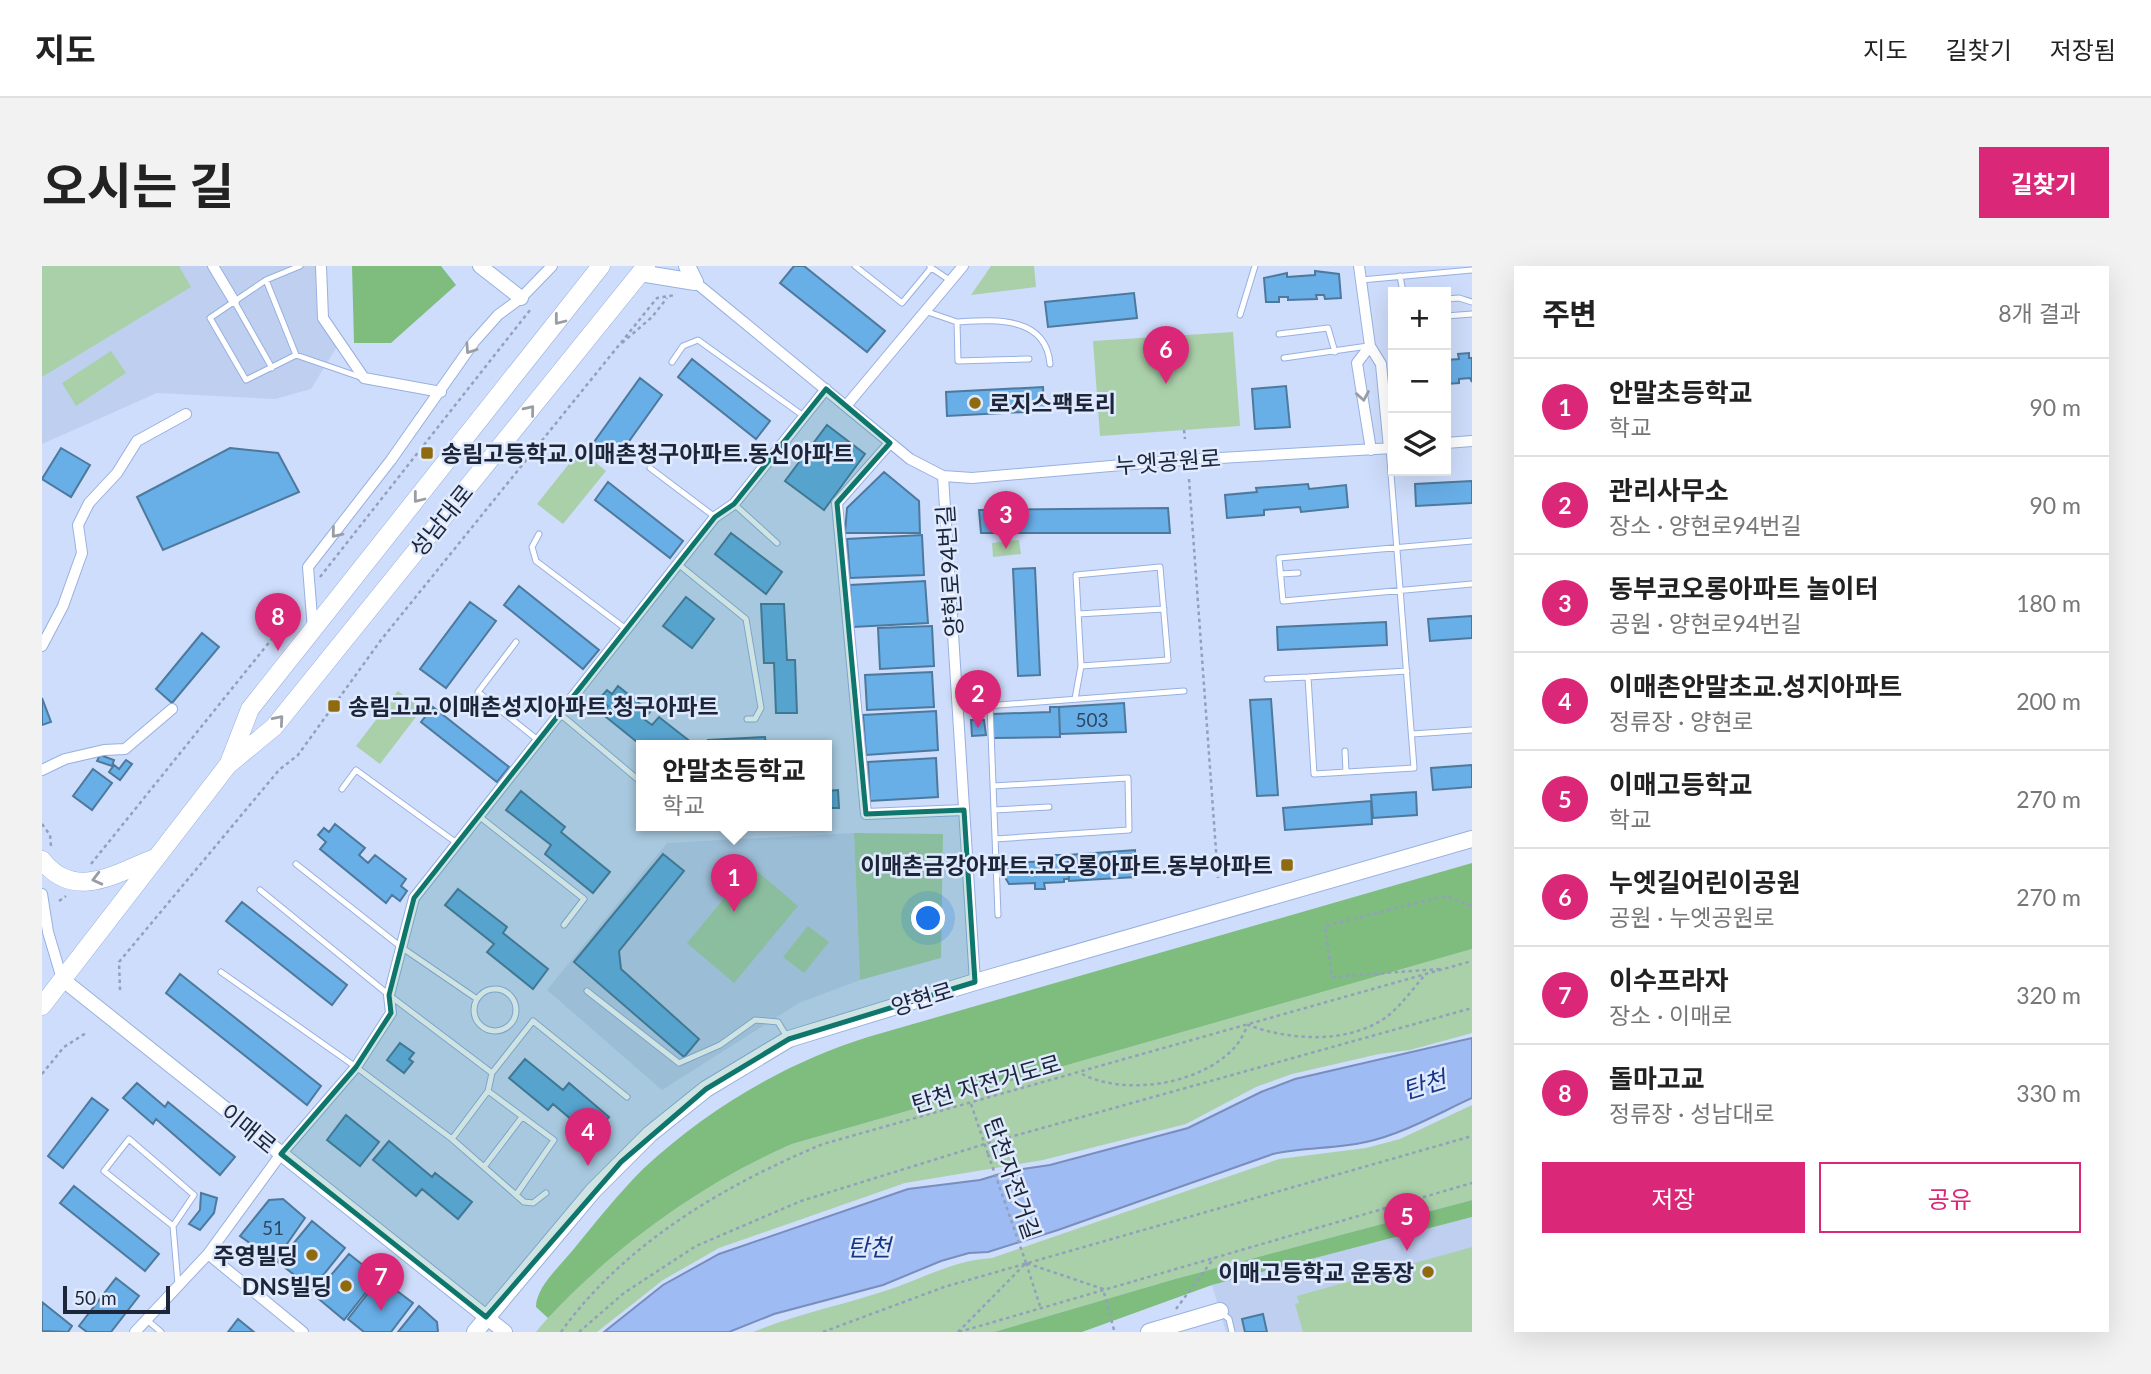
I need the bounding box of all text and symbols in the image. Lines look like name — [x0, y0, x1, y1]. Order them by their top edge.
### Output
text: 지도 — [35, 29, 96, 69]
text: 지도 — [1863, 35, 1908, 64]
text: 길찾기 — [1946, 35, 2012, 64]
text: 저장됨 — [2050, 35, 2116, 64]
button: 길찾기 — [1979, 147, 2109, 218]
text: 오시는 길 — [42, 156, 234, 214]
map controls — [1388, 287, 1451, 476]
button: + — [1388, 287, 1451, 350]
text: 주변 — [1542, 295, 1597, 331]
text: 8개 결과 — [1998, 299, 2081, 327]
one-way arrow — [555, 312, 568, 325]
pin: 6 — [1143, 326, 1189, 384]
one-way arrow — [466, 341, 478, 354]
button: − — [1388, 350, 1451, 413]
text: 안말초등학교 — [1609, 376, 1753, 408]
place label: 로지스팩토리 — [989, 389, 1116, 417]
one-way arrow — [1355, 390, 1370, 402]
text: 1 — [1558, 393, 1572, 421]
text: 90 m — [2030, 393, 2081, 421]
marker: 로지스팩토리 — [967, 395, 983, 411]
one-way arrow — [521, 405, 534, 417]
button: layers — [1388, 413, 1451, 476]
text: 학교 — [1609, 413, 1651, 441]
place label: 송림고등학교.이매촌청구아파트.동신아파트 — [441, 439, 854, 467]
street label: 누엣공원로 — [1114, 443, 1222, 479]
marker: 송림고등학교.이매촌청구아파트.동신아파트 — [419, 445, 435, 461]
text: 관리사무소 — [1609, 474, 1729, 506]
street label: 성남대로 — [403, 478, 479, 562]
one-way arrow — [414, 491, 427, 503]
pin: 3 — [983, 491, 1029, 549]
text: 2 — [1558, 491, 1572, 519]
text: 90 m — [2030, 491, 2081, 519]
street label: 양현로94번길 — [930, 504, 968, 638]
text: 장소 · 양현로94번길 — [1609, 511, 1802, 539]
one-way arrow — [332, 524, 344, 537]
text: 동부코오롱아파트 놀이터 — [1609, 572, 1878, 604]
text: 3 — [1558, 589, 1572, 617]
text: 180 m — [2016, 589, 2081, 617]
pin: 8 — [255, 593, 301, 651]
text: 공원 · 양현로94번길 — [1609, 609, 1802, 637]
pin: 2 — [955, 670, 1001, 728]
text: 이매촌안말초교.성지아파트 — [1609, 670, 1902, 702]
text: 4 — [1558, 687, 1572, 715]
text: 200 m — [2016, 687, 2081, 715]
place label: 송림고교.이매촌성지아파트.청구아파트 — [348, 692, 719, 720]
marker: 송림고교.이매촌성지아파트.청구아파트 — [326, 698, 342, 714]
text: 정류장 · 양현로 — [1609, 707, 1754, 735]
house number: 503 — [1075, 708, 1109, 731]
one-way arrow — [271, 716, 283, 729]
popup — [636, 740, 832, 831]
text: 안말초등학교 — [662, 754, 806, 786]
text: 이매고등학교 — [1609, 768, 1753, 800]
text: 5 — [1558, 785, 1572, 813]
text: 270 m — [2016, 785, 2081, 813]
text: 학교 — [662, 791, 705, 819]
text: 학교 — [1609, 805, 1651, 833]
place label: 이매촌금강아파트.코오롱아파트.동부아파트 — [860, 851, 1273, 879]
pin: 1 — [711, 854, 757, 912]
marker: 이매촌금강아파트.코오롱아파트.동부아파트 — [1279, 857, 1295, 873]
text: 누엣길어린이공원 — [1609, 866, 1800, 898]
one-way arrow — [91, 871, 103, 885]
text: 6 — [1558, 883, 1572, 911]
text: 270 m — [2016, 883, 2081, 911]
your location — [911, 901, 945, 935]
text: 공원 · 누엣공원로 — [1609, 903, 1775, 931]
text: 이수프라자 — [1609, 964, 1729, 996]
street label: 양현로 — [888, 975, 956, 1021]
text: 7 — [1558, 981, 1572, 1009]
text: 320 m — [2016, 981, 2081, 1009]
text: 장소 · 이매로 — [1609, 1001, 1733, 1029]
street label: 탄천 자전거도로 — [908, 1048, 1064, 1118]
text: 돌마고교 — [1609, 1062, 1705, 1094]
water label: 탄천 — [1399, 1063, 1452, 1104]
text: 8 — [1558, 1079, 1572, 1107]
text: 330 m — [2016, 1079, 2081, 1107]
street label: 이매로 — [216, 1097, 282, 1159]
text: 정류장 · 성남대로 — [1609, 1099, 1775, 1127]
pin: 4 — [565, 1108, 611, 1166]
street label: 탄천자전거길 — [979, 1113, 1047, 1243]
button: 저장 — [1542, 1162, 1805, 1233]
button: 공유 — [1819, 1162, 2081, 1233]
pin: 5 — [1384, 1193, 1430, 1251]
house number: 51 — [262, 1216, 284, 1239]
water label: 탄천 — [847, 1232, 894, 1261]
place label: 주영빌딩 — [213, 1241, 298, 1269]
marker: 주영빌딩 — [304, 1247, 320, 1263]
pin: 7 — [358, 1253, 404, 1311]
place label: 이매고등학교 운동장 — [1218, 1258, 1414, 1286]
marker: 이매고등학교 운동장 — [1420, 1264, 1436, 1280]
place label: DNS빌딩 — [242, 1272, 332, 1300]
marker: DNS빌딩 — [338, 1278, 354, 1294]
scale bar — [63, 1283, 170, 1315]
text: 50 m — [74, 1286, 117, 1309]

